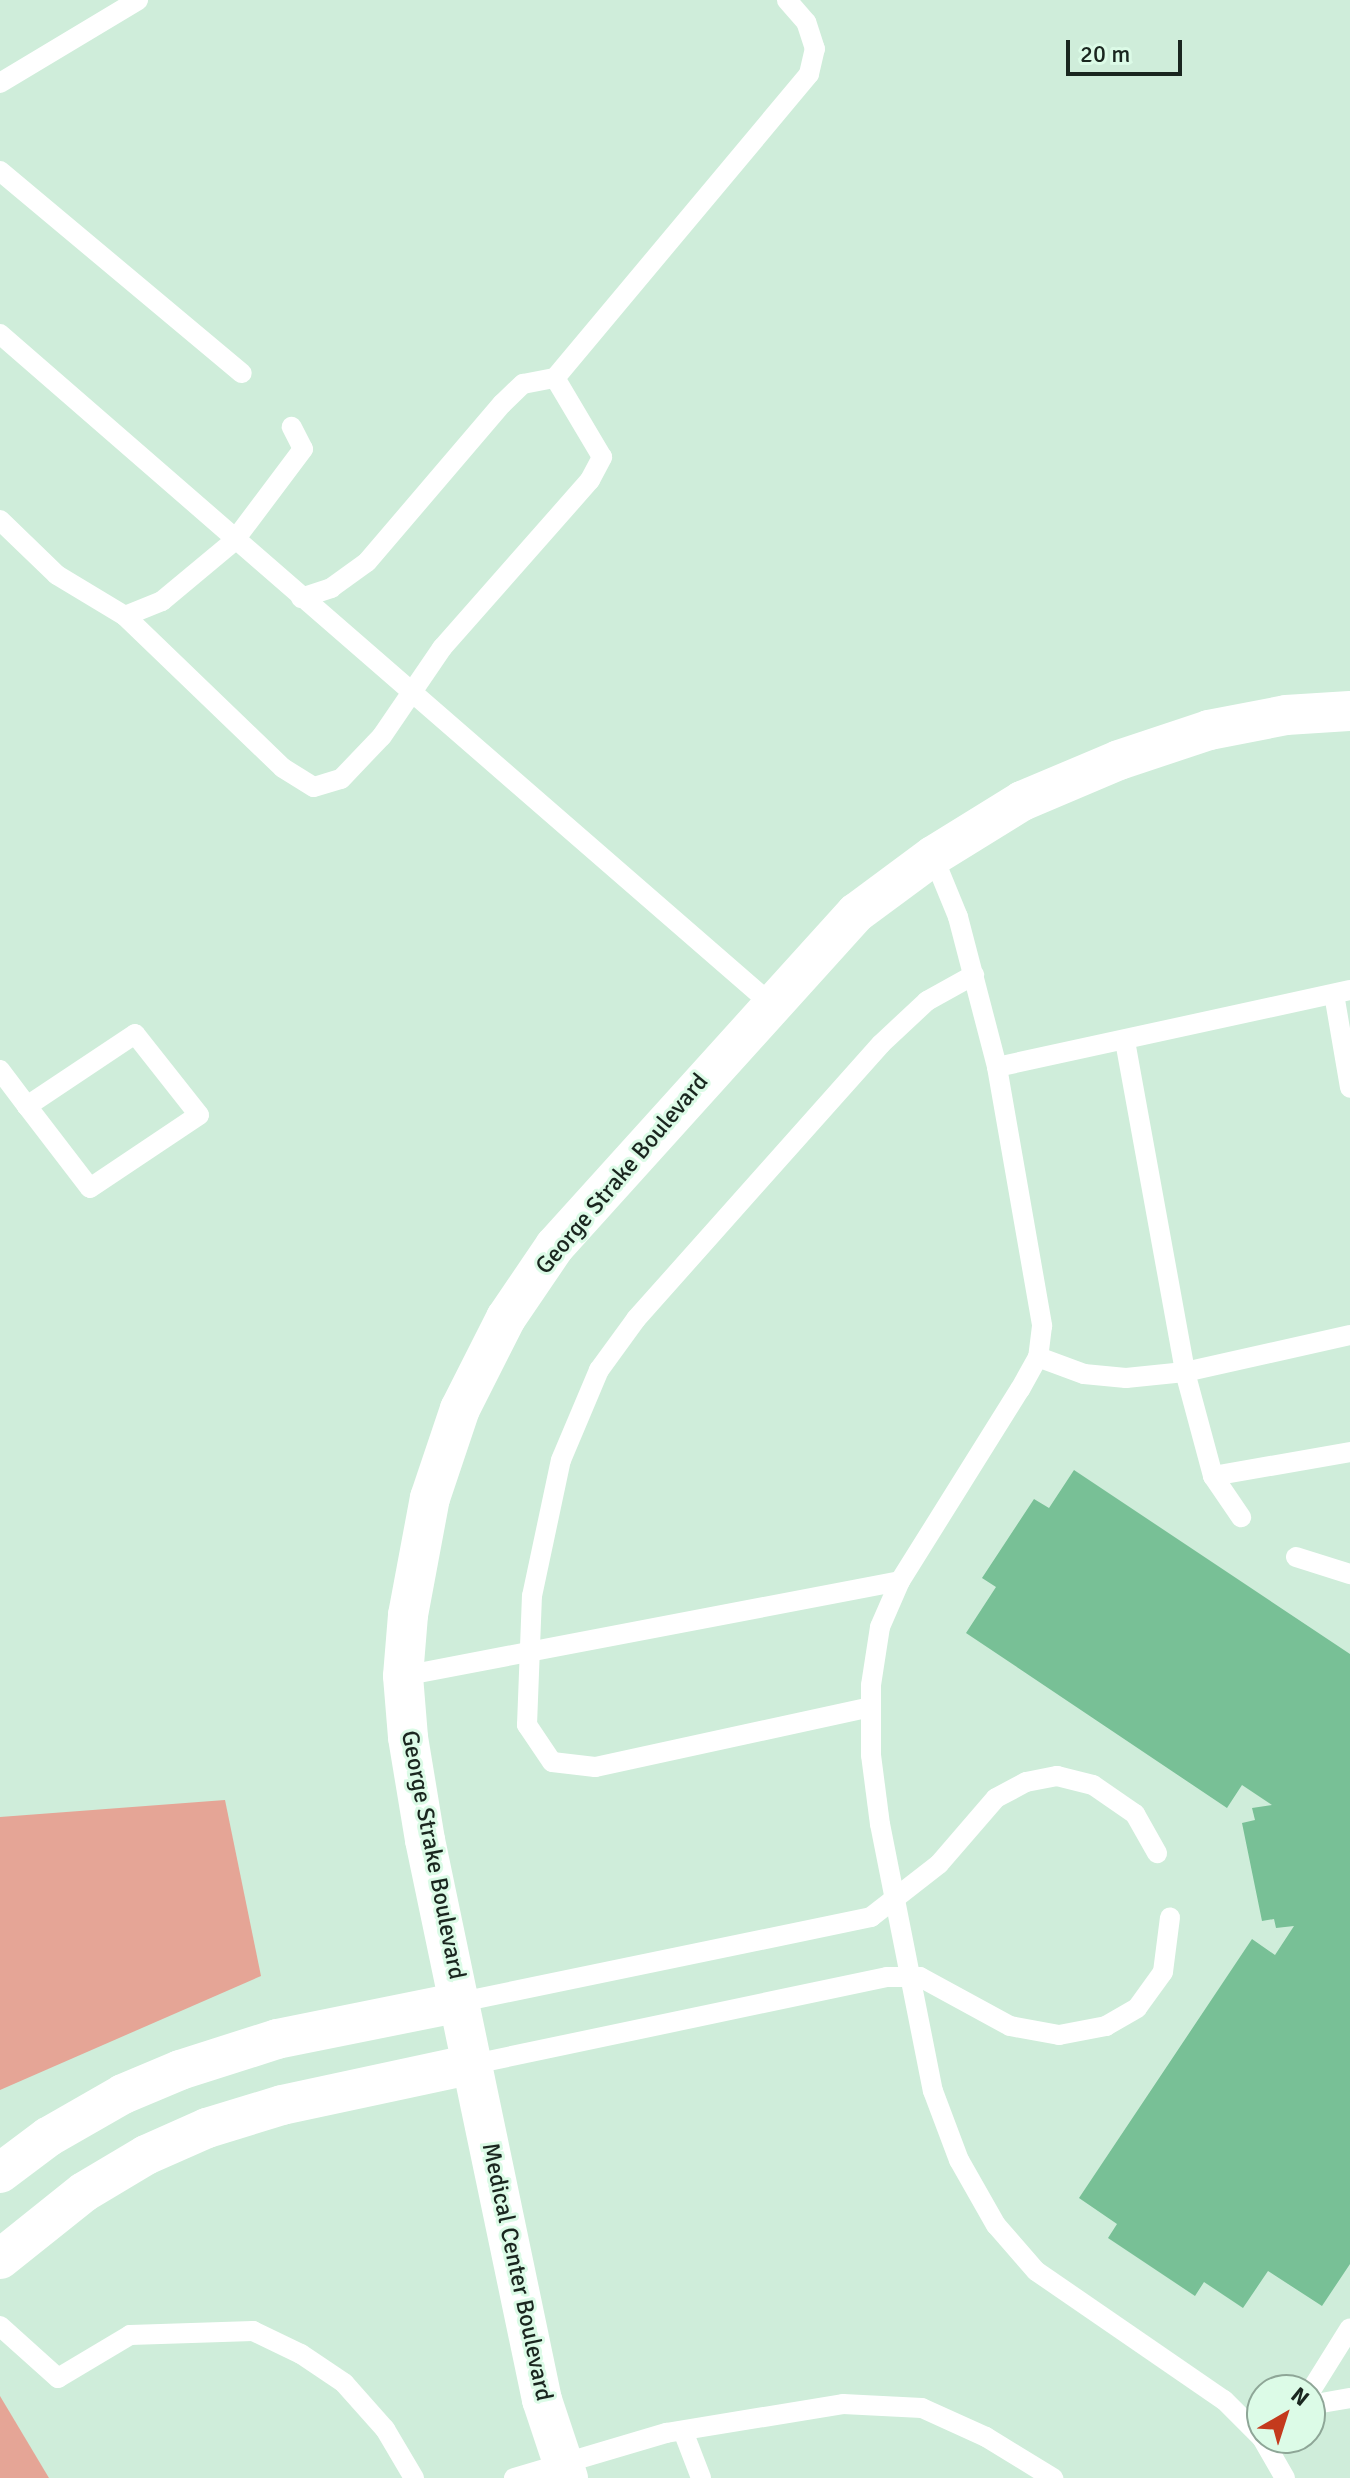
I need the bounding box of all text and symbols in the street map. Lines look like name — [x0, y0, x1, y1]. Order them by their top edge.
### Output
scale bar — [1070, 24, 1186, 74]
text: 20 m — [1080, 39, 1130, 69]
street label: George Strake Boulevard — [530, 1068, 714, 1280]
street label: George Strake Boulevard — [395, 1728, 471, 1982]
street label: Medical Center Boulevard — [476, 2140, 558, 2404]
north arrow — [1246, 2374, 1326, 2454]
text: N — [1286, 2381, 1315, 2412]

